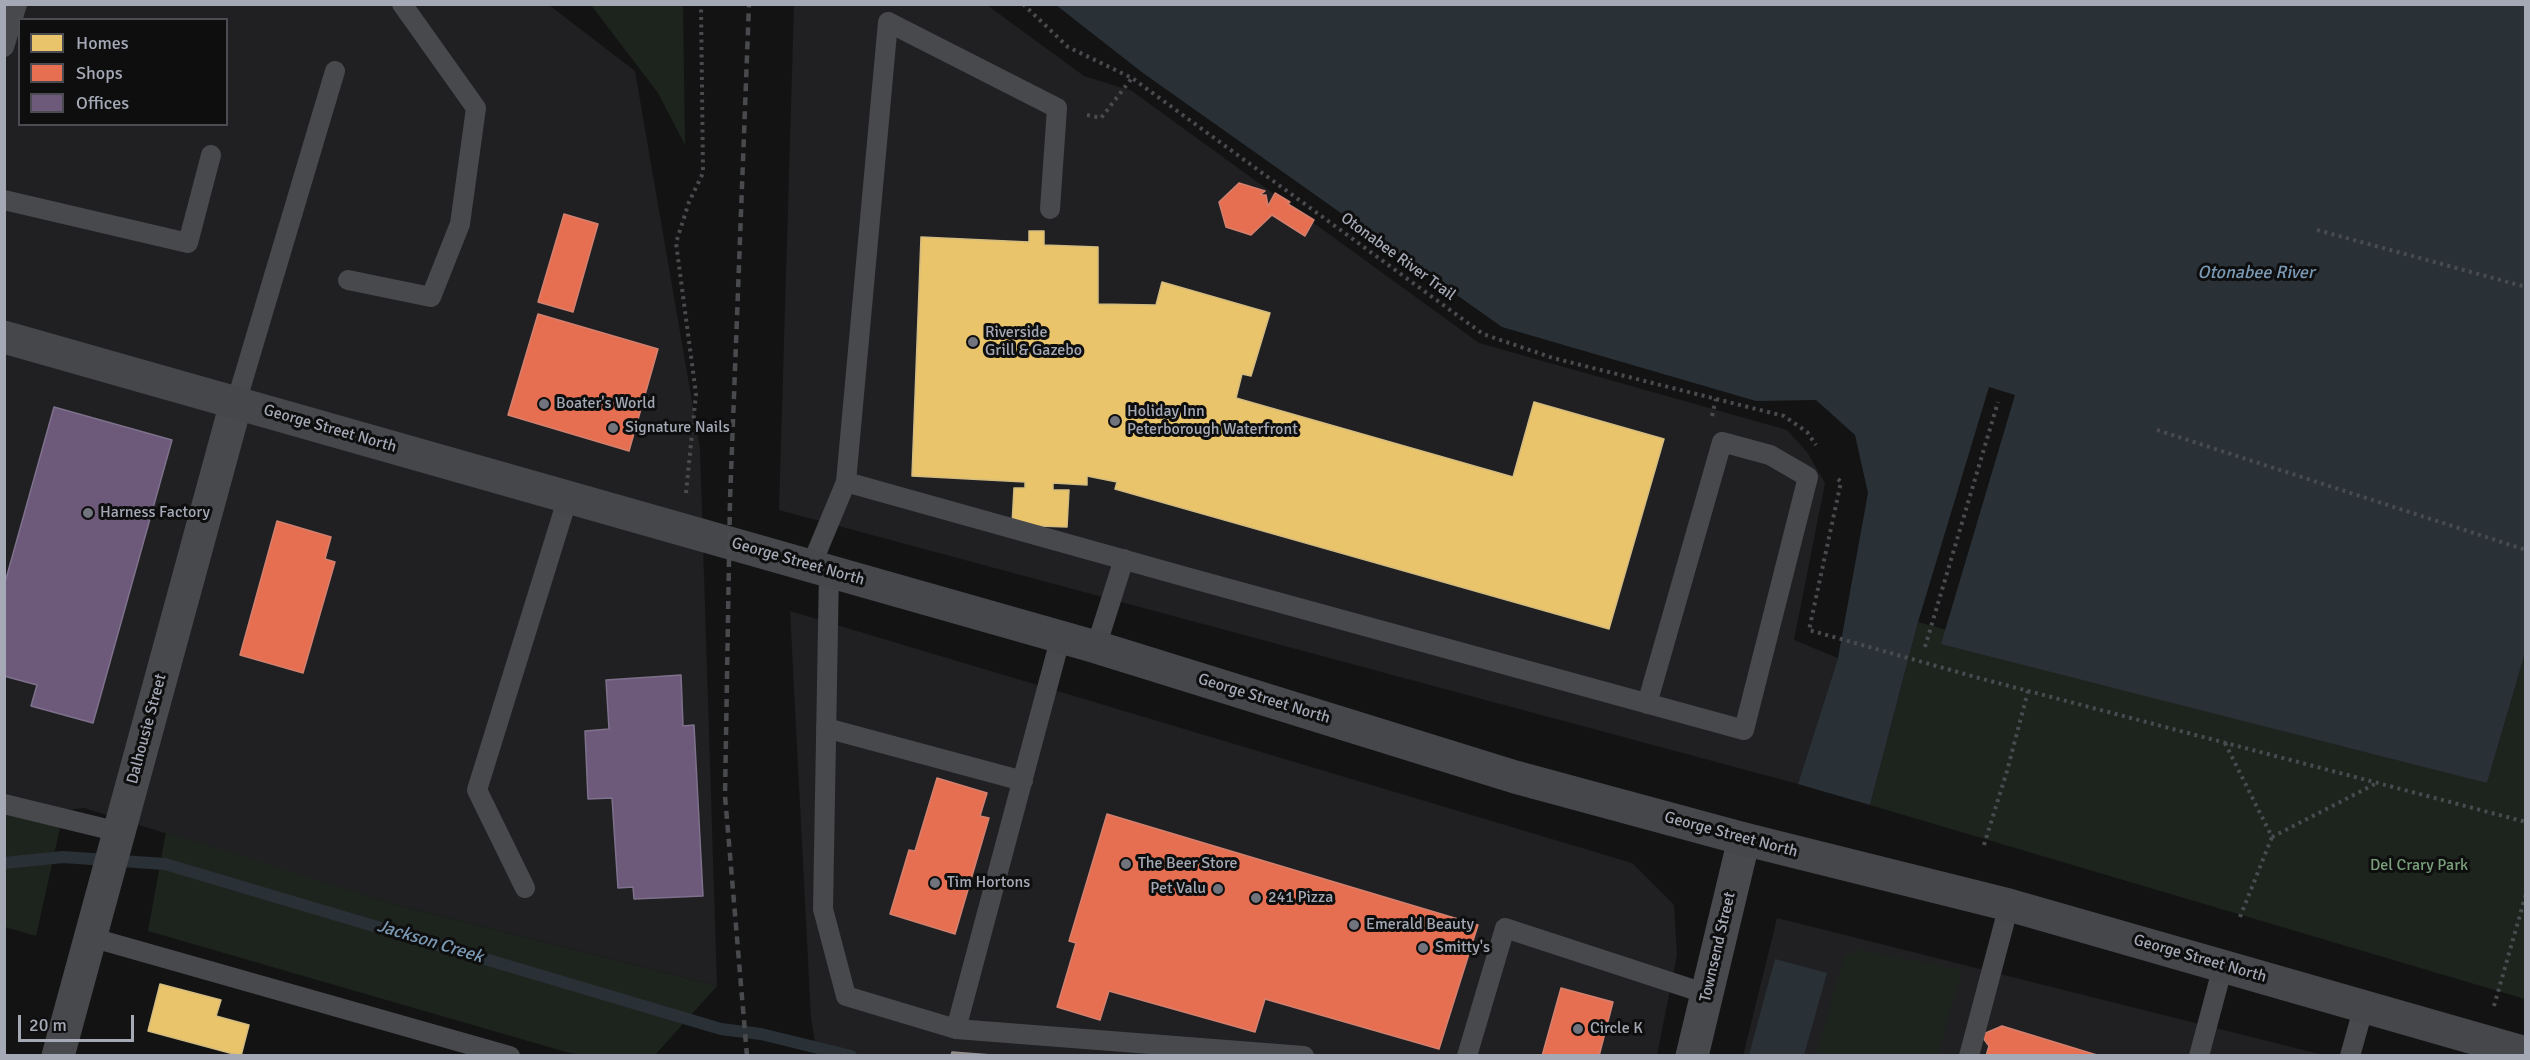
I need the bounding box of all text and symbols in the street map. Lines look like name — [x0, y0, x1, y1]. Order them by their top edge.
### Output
legend — [18, 18, 228, 126]
text: Homes — [76, 32, 129, 54]
text: Shops — [76, 62, 123, 84]
text: Offices — [76, 92, 129, 114]
street label: Otonabee River Trail — [1337, 209, 1459, 305]
water label: Otonabee River — [2198, 262, 2314, 284]
place label: Riverside Grill & Gazebo — [985, 323, 1082, 361]
marker: Riverside Grill & Gazebo — [966, 335, 980, 349]
place label: Boater's World — [556, 394, 655, 414]
marker: Boater's World — [537, 397, 551, 411]
street label: George Street North — [261, 401, 399, 457]
place label: Holiday Inn Peterborough Waterfront — [1127, 402, 1298, 440]
marker: Holiday Inn Peterborough Waterfront — [1108, 414, 1122, 428]
place label: Signature Nails — [625, 418, 730, 438]
marker: Signature Nails — [606, 421, 620, 435]
place label: Harness Factory — [100, 503, 210, 523]
marker: Harness Factory — [81, 506, 95, 520]
street label: George Street North — [729, 534, 867, 590]
street label: George Street North — [1196, 670, 1332, 728]
street label: Dalhousie Street — [123, 672, 171, 786]
street label: George Street North — [1662, 808, 1800, 862]
place label: The Beer Store — [1138, 854, 1237, 874]
park label: Del Crary Park — [2370, 856, 2468, 876]
marker: The Beer Store — [1119, 857, 1133, 871]
place label: Tim Hortons — [947, 873, 1030, 893]
marker: Tim Hortons — [928, 876, 942, 890]
place label: Pet Valu — [1150, 879, 1206, 899]
marker: Pet Valu — [1211, 882, 1225, 896]
place label: 241 Pizza — [1268, 888, 1333, 908]
street label: Townsend Street — [1696, 890, 1740, 1004]
marker: 241 Pizza — [1249, 891, 1263, 905]
place label: Emerald Beauty — [1366, 915, 1474, 935]
water label: Jackson Creek — [375, 916, 485, 968]
marker: Emerald Beauty — [1347, 918, 1361, 932]
street label: George Street North — [2131, 931, 2269, 987]
place label: Smitty's — [1435, 938, 1490, 958]
marker: Smitty's — [1416, 941, 1430, 955]
scale bar — [21, 1003, 136, 1041]
text: 20 m — [29, 1014, 67, 1036]
place label: Circle K — [1590, 1019, 1643, 1039]
marker: Circle K — [1571, 1022, 1585, 1036]

